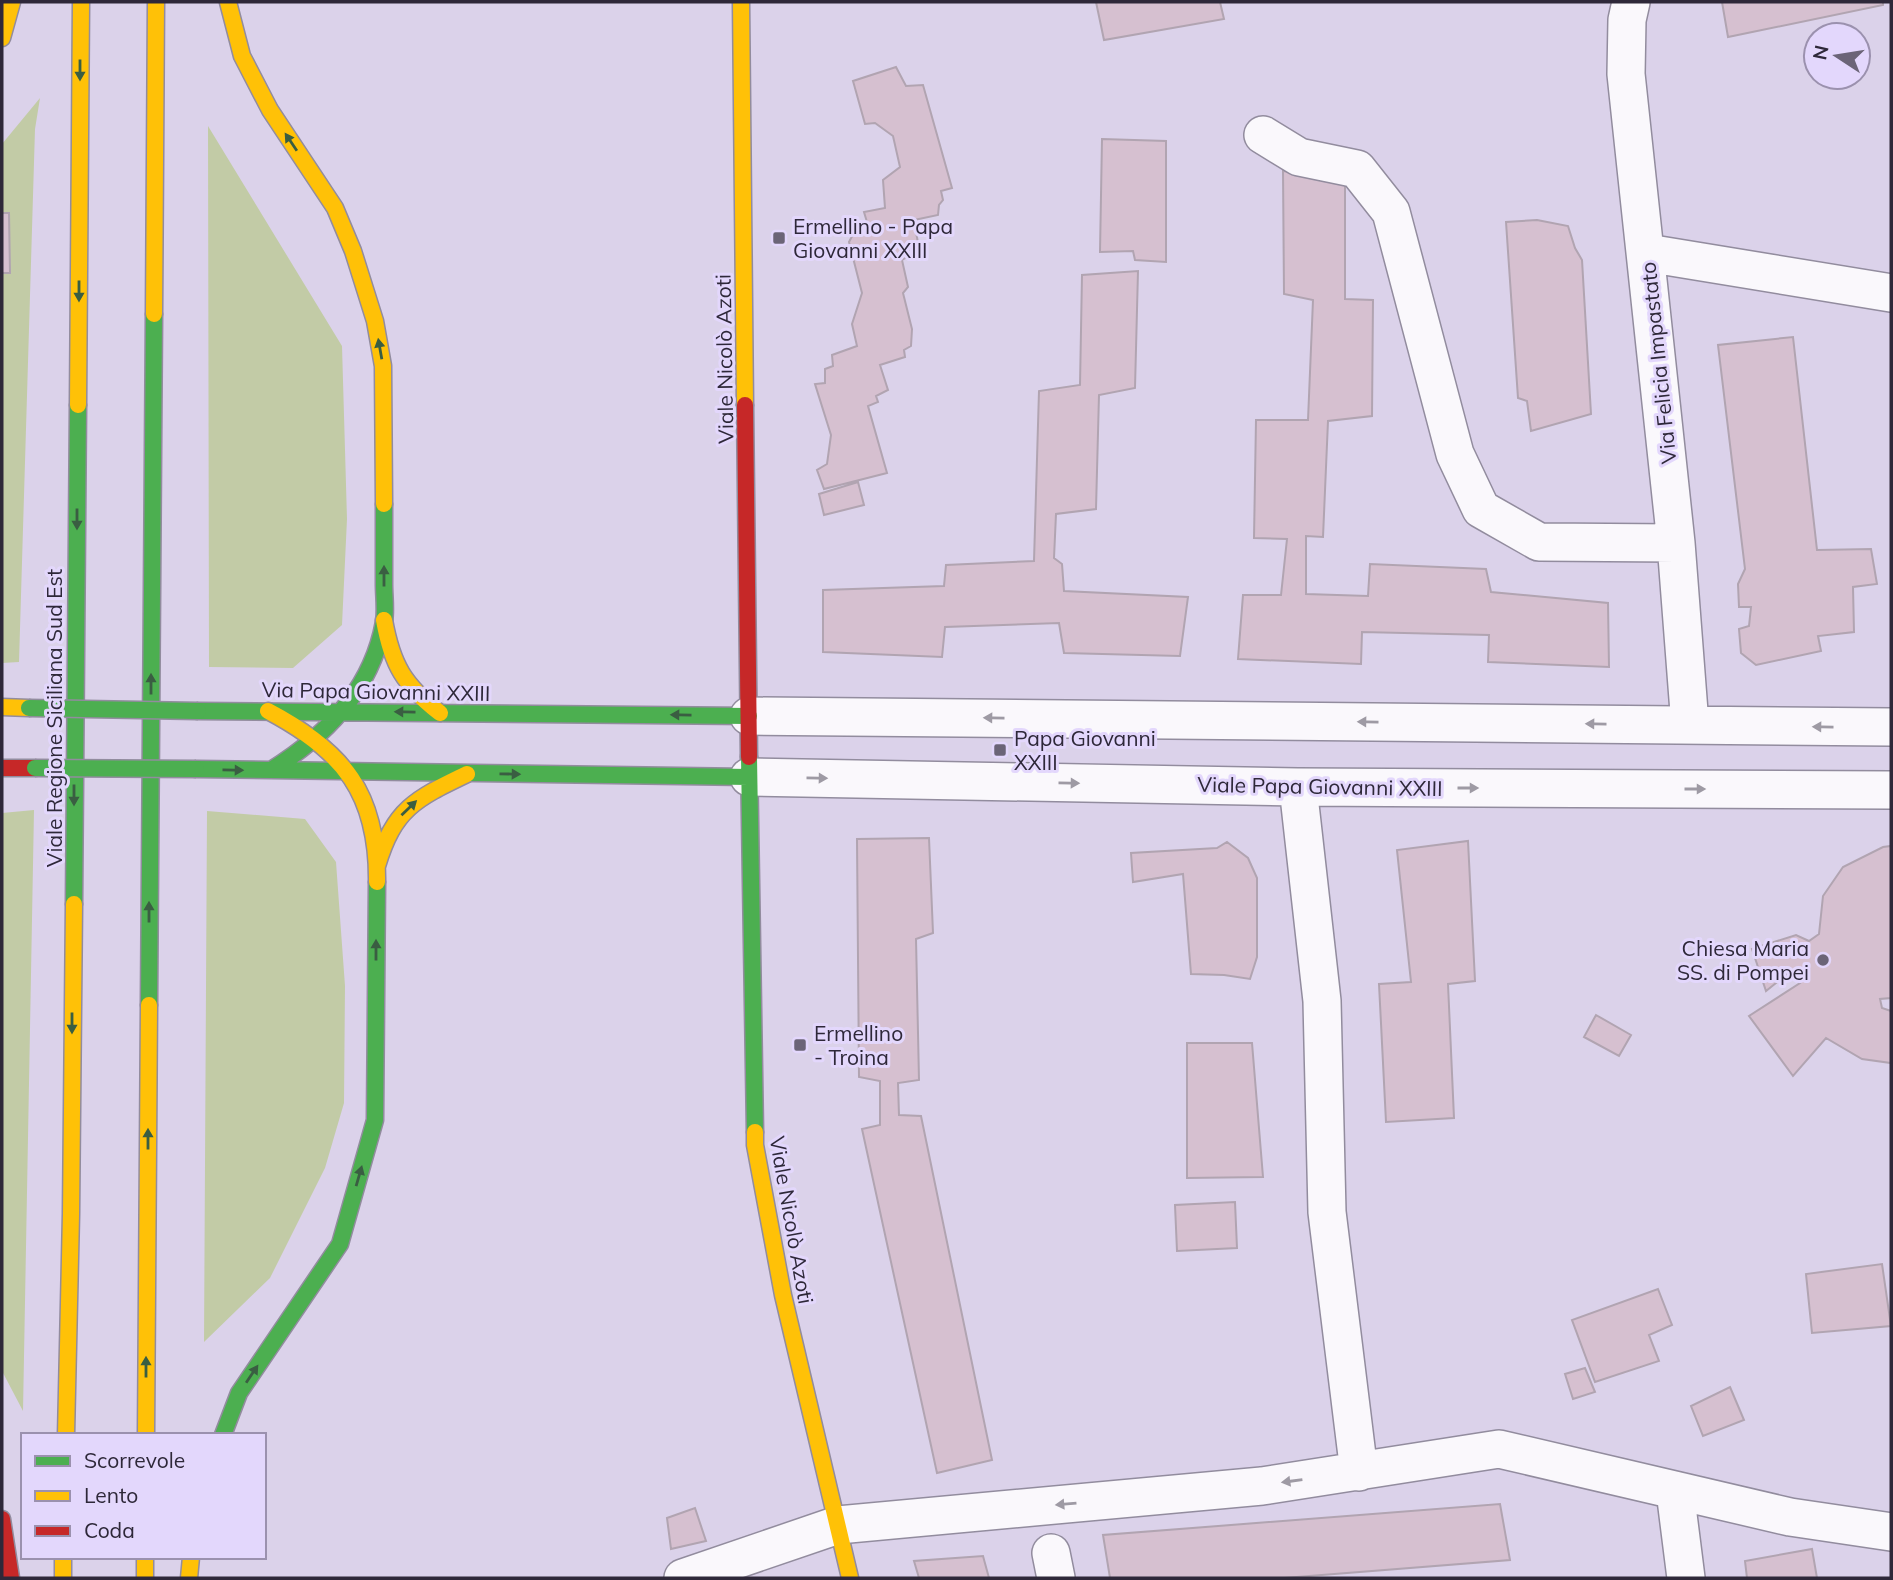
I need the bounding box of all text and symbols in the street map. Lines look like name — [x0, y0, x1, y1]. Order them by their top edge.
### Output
north arrow — [1802, 21, 1872, 91]
text: N — [1807, 43, 1834, 62]
one-way arrow — [75, 59, 86, 81]
one-way arrow — [284, 133, 298, 151]
place label: Ermellino - Papa Giovanni XXIII — [793, 213, 953, 263]
marker: Ermellino - Papa Giovanni XXIII — [771, 230, 787, 246]
street label: Via Felicia Impastato — [1634, 261, 1682, 465]
street label: Viale Nicolò Azoti — [710, 274, 738, 444]
one-way arrow — [73, 281, 84, 303]
one-way arrow — [374, 337, 385, 359]
one-way arrow — [71, 508, 83, 530]
one-way arrow — [378, 564, 390, 586]
street label: Viale Regione Siciliana Sud Est — [41, 569, 67, 867]
one-way arrow — [145, 673, 157, 695]
street label: Via Papa Giovanni XXIII — [261, 676, 491, 706]
one-way arrow — [393, 707, 415, 718]
one-way arrow — [670, 709, 692, 721]
one-way arrow — [982, 713, 1004, 724]
one-way arrow — [1357, 716, 1379, 728]
one-way arrow — [1584, 719, 1606, 730]
one-way arrow — [1812, 721, 1834, 732]
place label: Papa Giovanni XXIII — [1014, 725, 1156, 775]
marker: Papa Giovanni XXIII — [992, 742, 1008, 758]
one-way arrow — [223, 764, 245, 776]
one-way arrow — [500, 768, 522, 780]
street label: Viale Papa Giovanni XXIII — [1197, 771, 1443, 801]
one-way arrow — [806, 772, 828, 784]
one-way arrow — [1058, 777, 1080, 788]
one-way arrow — [1457, 782, 1479, 794]
one-way arrow — [1685, 783, 1707, 795]
one-way arrow — [68, 785, 80, 807]
one-way arrow — [401, 800, 418, 817]
one-way arrow — [143, 900, 155, 922]
place label: Chiesa Maria SS. di Pompei — [1677, 935, 1809, 985]
one-way arrow — [370, 939, 382, 961]
marker: Chiesa Maria SS. di Pompei — [1815, 952, 1831, 968]
one-way arrow — [66, 1012, 78, 1034]
place label: Ermellino - Troina — [814, 1020, 903, 1070]
marker: Ermellino - Troina — [792, 1037, 808, 1053]
one-way arrow — [142, 1128, 154, 1150]
street label: Viale Nicolò Azoti — [764, 1134, 820, 1306]
one-way arrow — [354, 1164, 365, 1186]
one-way arrow — [140, 1355, 152, 1377]
one-way arrow — [246, 1364, 259, 1384]
legend — [21, 1433, 266, 1559]
text: Scorrevole — [84, 1447, 185, 1473]
one-way arrow — [1281, 1476, 1303, 1487]
text: Lento — [84, 1482, 138, 1508]
one-way arrow — [1054, 1499, 1076, 1510]
text: Coda — [84, 1517, 135, 1543]

